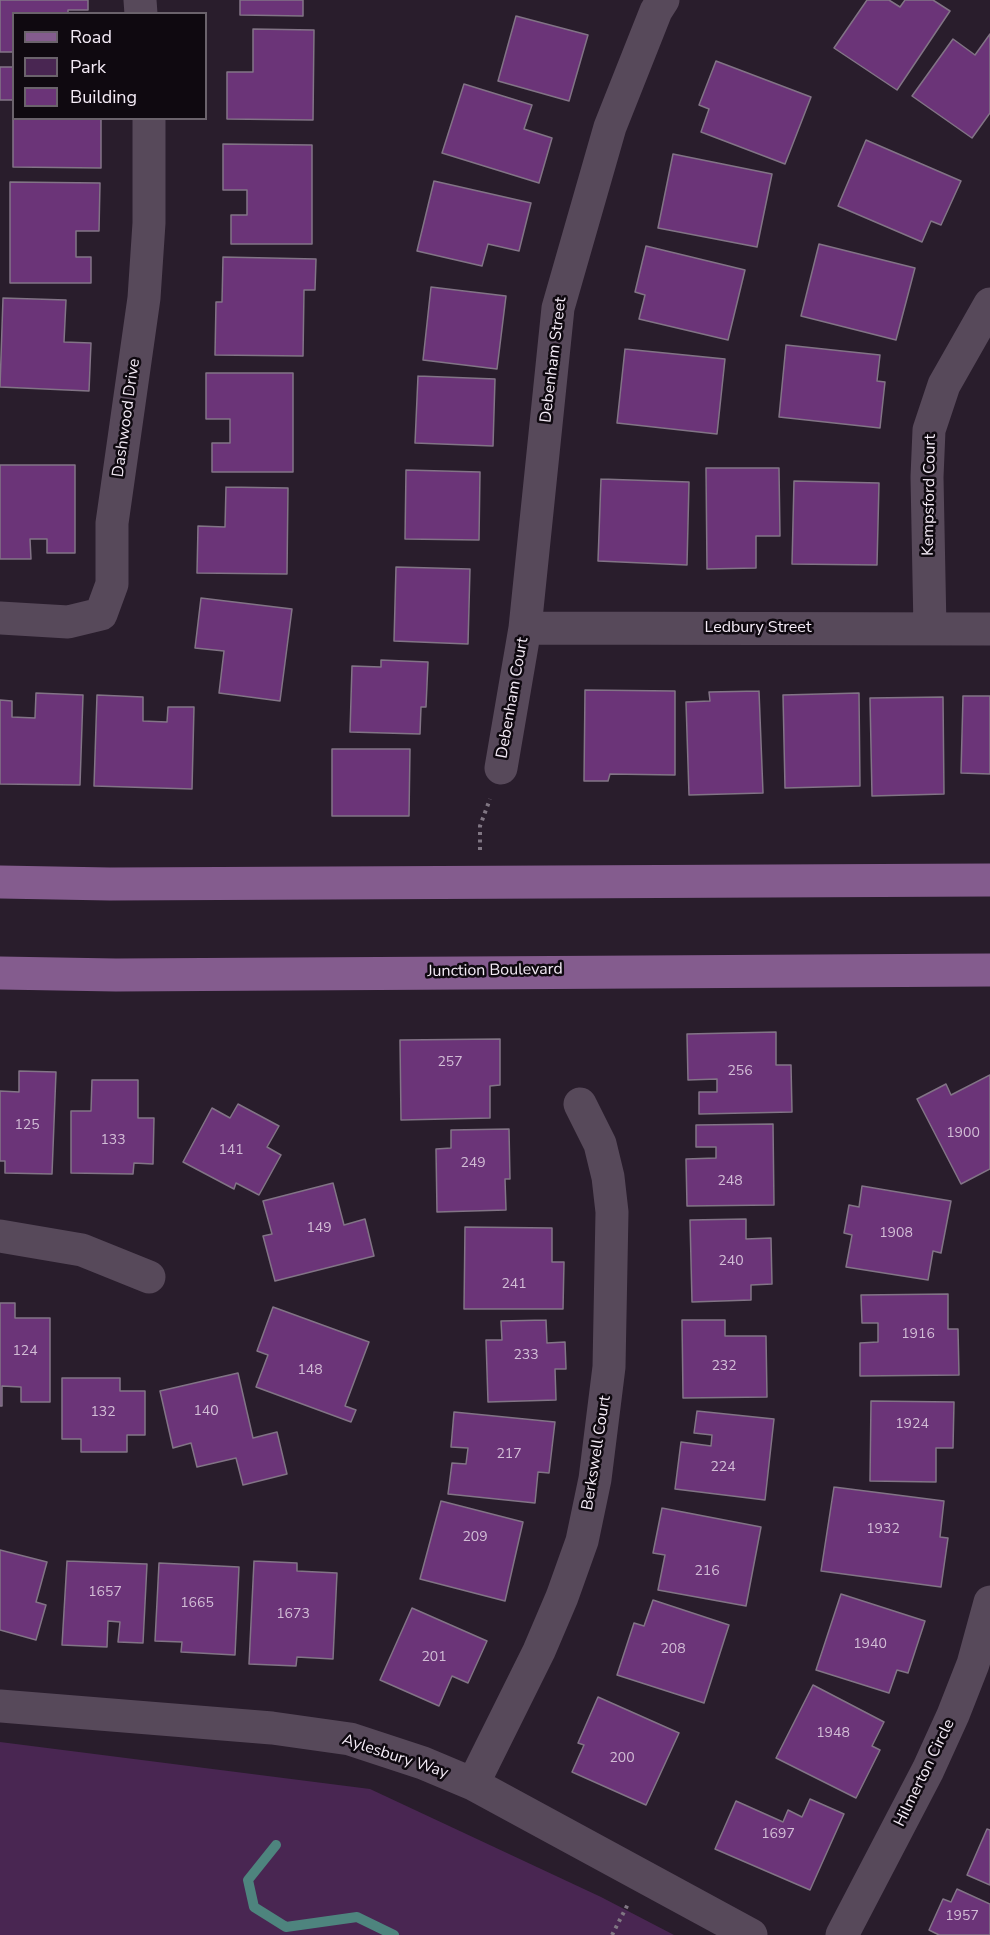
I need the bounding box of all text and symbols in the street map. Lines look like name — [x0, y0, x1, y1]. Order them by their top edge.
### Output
legend — [12, 12, 207, 120]
text: Road — [70, 25, 112, 49]
text: Park — [70, 55, 106, 79]
text: Building — [70, 85, 137, 109]
street label: Debenham Street — [537, 296, 571, 424]
street label: Dashwood Drive — [109, 357, 145, 479]
street label: Kempsford Court — [919, 434, 941, 556]
street label: Ledbury Street — [705, 618, 811, 638]
street label: Debenham Court — [493, 636, 533, 760]
street label: Junction Boulevard — [427, 960, 563, 982]
house number: 257 — [437, 1055, 463, 1071]
house number: 256 — [727, 1064, 753, 1080]
house number: 125 — [14, 1118, 40, 1134]
house number: 1900 — [946, 1126, 980, 1142]
house number: 133 — [100, 1133, 126, 1149]
house number: 141 — [218, 1143, 244, 1159]
house number: 249 — [460, 1156, 486, 1172]
house number: 248 — [717, 1174, 743, 1190]
house number: 149 — [306, 1221, 332, 1237]
house number: 1908 — [879, 1226, 913, 1242]
house number: 240 — [718, 1254, 744, 1270]
house number: 241 — [501, 1277, 527, 1293]
house number: 1916 — [901, 1327, 935, 1343]
house number: 124 — [12, 1344, 38, 1360]
house number: 233 — [513, 1348, 539, 1364]
house number: 232 — [711, 1359, 737, 1375]
house number: 148 — [297, 1363, 323, 1379]
street label: Berkswell Court — [578, 1394, 616, 1512]
house number: 140 — [193, 1404, 219, 1420]
house number: 132 — [90, 1405, 116, 1421]
house number: 1924 — [895, 1417, 929, 1433]
house number: 217 — [496, 1447, 522, 1463]
house number: 224 — [710, 1460, 736, 1476]
house number: 1932 — [866, 1522, 900, 1538]
house number: 209 — [462, 1530, 488, 1546]
house number: 216 — [694, 1564, 720, 1580]
house number: 1657 — [88, 1585, 122, 1601]
house number: 1665 — [180, 1596, 214, 1612]
house number: 1673 — [276, 1607, 310, 1623]
house number: 1940 — [853, 1637, 887, 1653]
house number: 208 — [660, 1642, 686, 1658]
house number: 201 — [421, 1650, 447, 1666]
street label: Hilmerton Circle — [891, 1716, 959, 1830]
house number: 1948 — [816, 1726, 850, 1742]
street label: Aylesbury Way — [339, 1731, 451, 1783]
house number: 200 — [609, 1751, 635, 1767]
house number: 1697 — [761, 1827, 795, 1843]
house number: 1957 — [945, 1909, 979, 1925]

